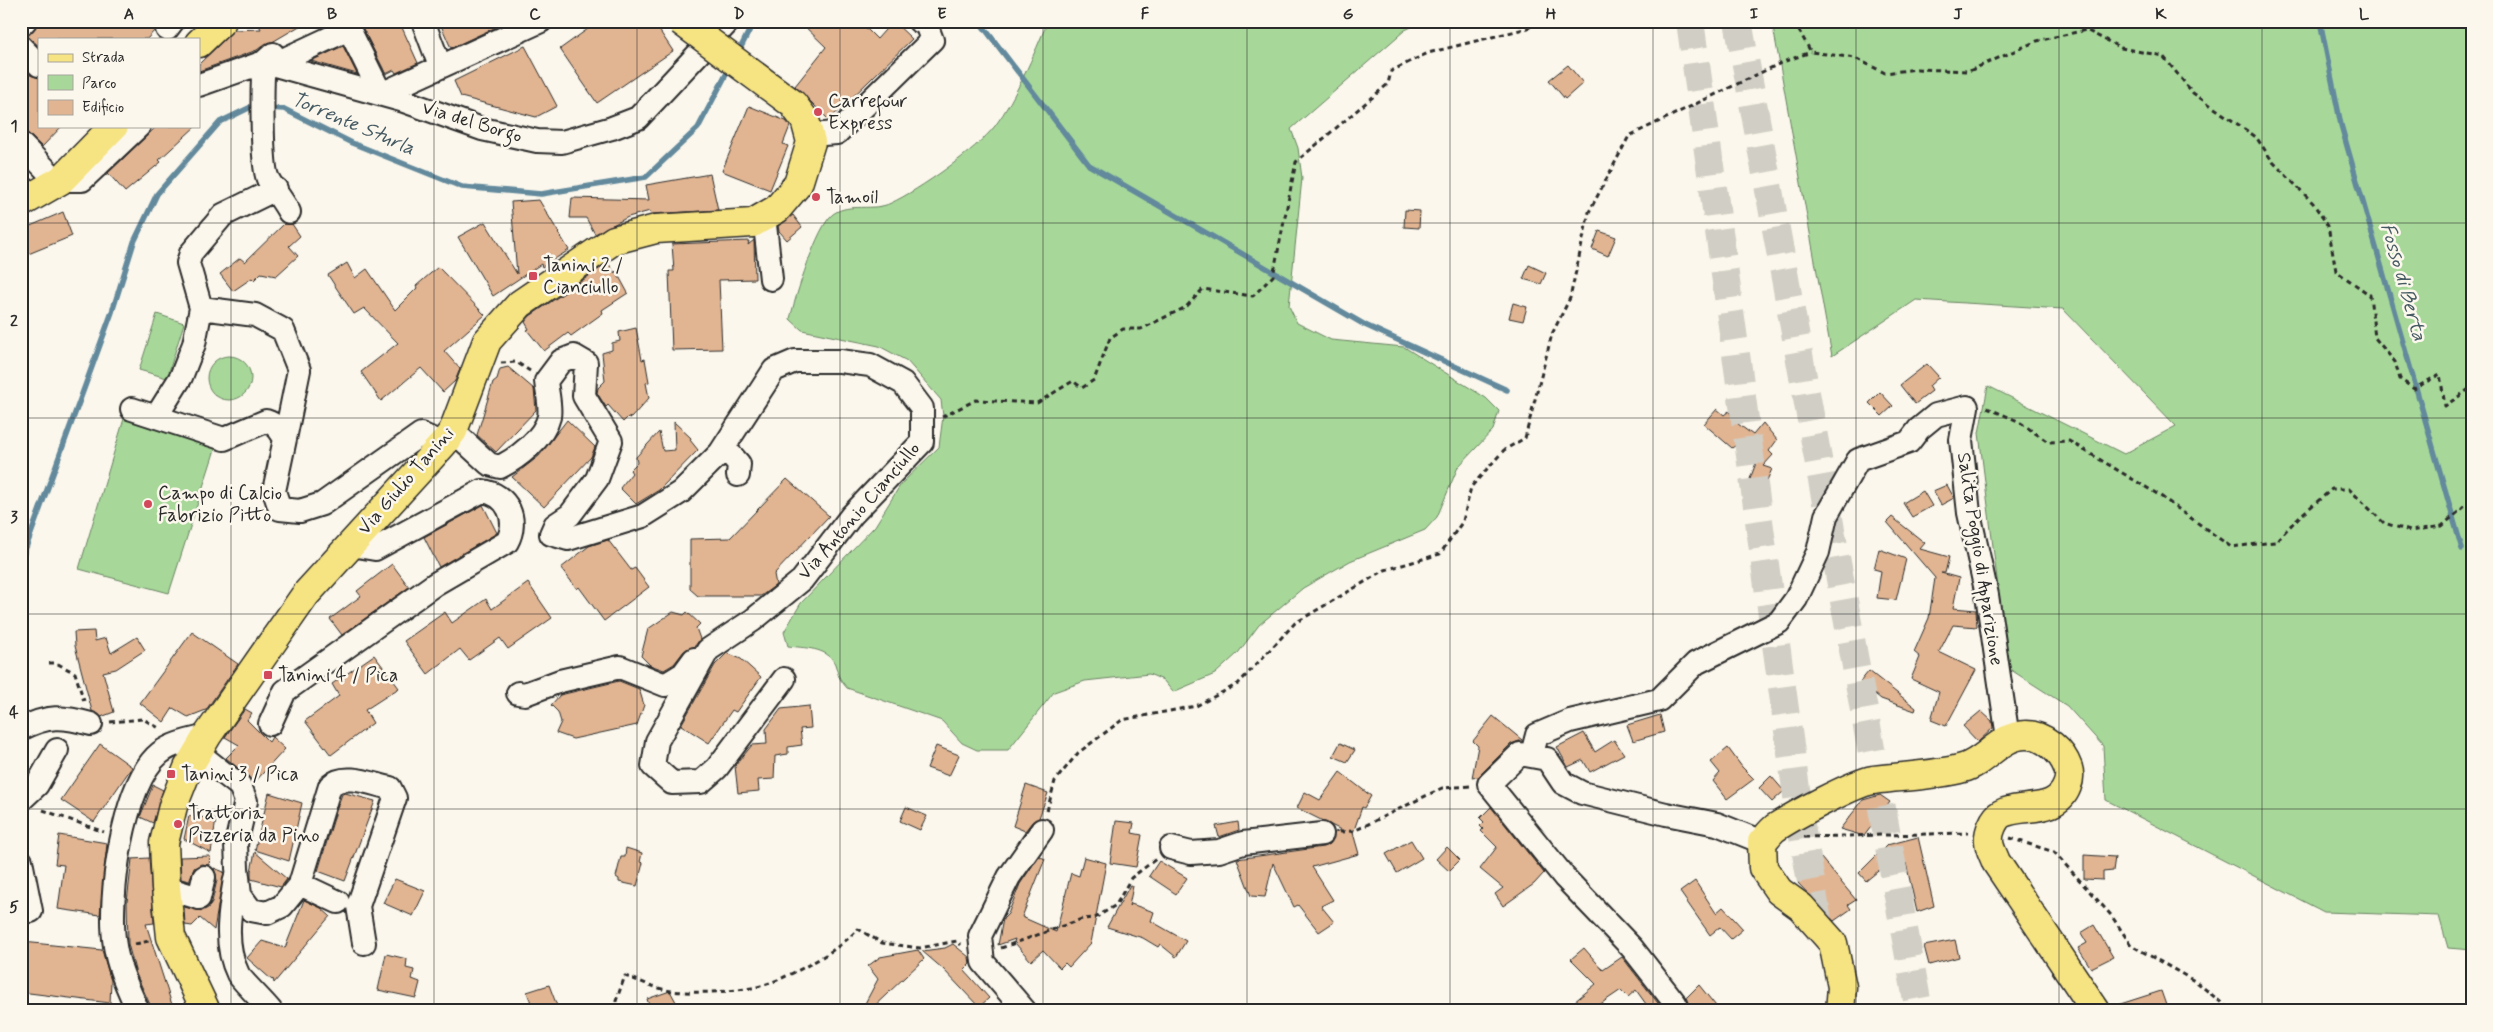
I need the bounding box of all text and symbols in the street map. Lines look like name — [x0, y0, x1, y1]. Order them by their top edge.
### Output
text: A — [124, 4, 134, 25]
text: B — [327, 4, 337, 25]
text: C — [529, 4, 541, 25]
text: D — [733, 4, 745, 25]
text: E — [937, 4, 947, 25]
text: F — [1141, 4, 1150, 25]
text: G — [1343, 4, 1354, 25]
text: H — [1546, 4, 1557, 25]
text: I — [1750, 4, 1759, 25]
text: J — [1953, 4, 1963, 25]
text: K — [2155, 4, 2167, 25]
text: L — [2359, 4, 2370, 25]
legend — [38, 38, 200, 128]
text: Strada — [82, 48, 125, 68]
text: Parco — [82, 74, 116, 94]
water label: Torrente Sturla — [287, 86, 419, 162]
place label: Carrefour Express — [828, 89, 908, 136]
street label: Via del Borgo — [418, 95, 525, 152]
text: Edificio — [82, 98, 124, 118]
marker: Carrefour Express — [812, 106, 824, 118]
text: 1 — [10, 116, 18, 137]
place label: Tamoil — [826, 185, 878, 210]
marker: Tamoil — [810, 191, 822, 203]
water label: Fosso di Berta — [2373, 220, 2433, 344]
place label: Tanini 2 / Cianciullo — [543, 253, 623, 300]
marker: Tanini 2 / Cianciullo — [527, 270, 539, 282]
text: 2 — [10, 311, 18, 332]
street label: Via Giulio Tanini — [352, 422, 460, 540]
street label: Via Antonio Cianciullo — [792, 437, 926, 585]
street label: Salita Poggio di Apparizione — [1949, 451, 2009, 668]
place label: Campo di Calcio Fabrizio Pitto — [158, 481, 282, 528]
marker: Campo di Calcio Fabrizio Pitto — [142, 498, 154, 510]
text: 3 — [10, 507, 18, 528]
place label: Tanini 4 / Pica — [278, 663, 398, 688]
marker: Tanini 4 / Pica — [262, 669, 274, 681]
text: 4 — [9, 702, 19, 723]
place label: Tanini 3 / Pica — [181, 762, 299, 787]
marker: Tanini 3 / Pica — [165, 768, 177, 780]
place label: Trattoria Pizzeria da Pino — [188, 801, 320, 848]
marker: Trattoria Pizzeria da Pino — [172, 818, 184, 830]
text: 5 — [9, 897, 19, 918]

